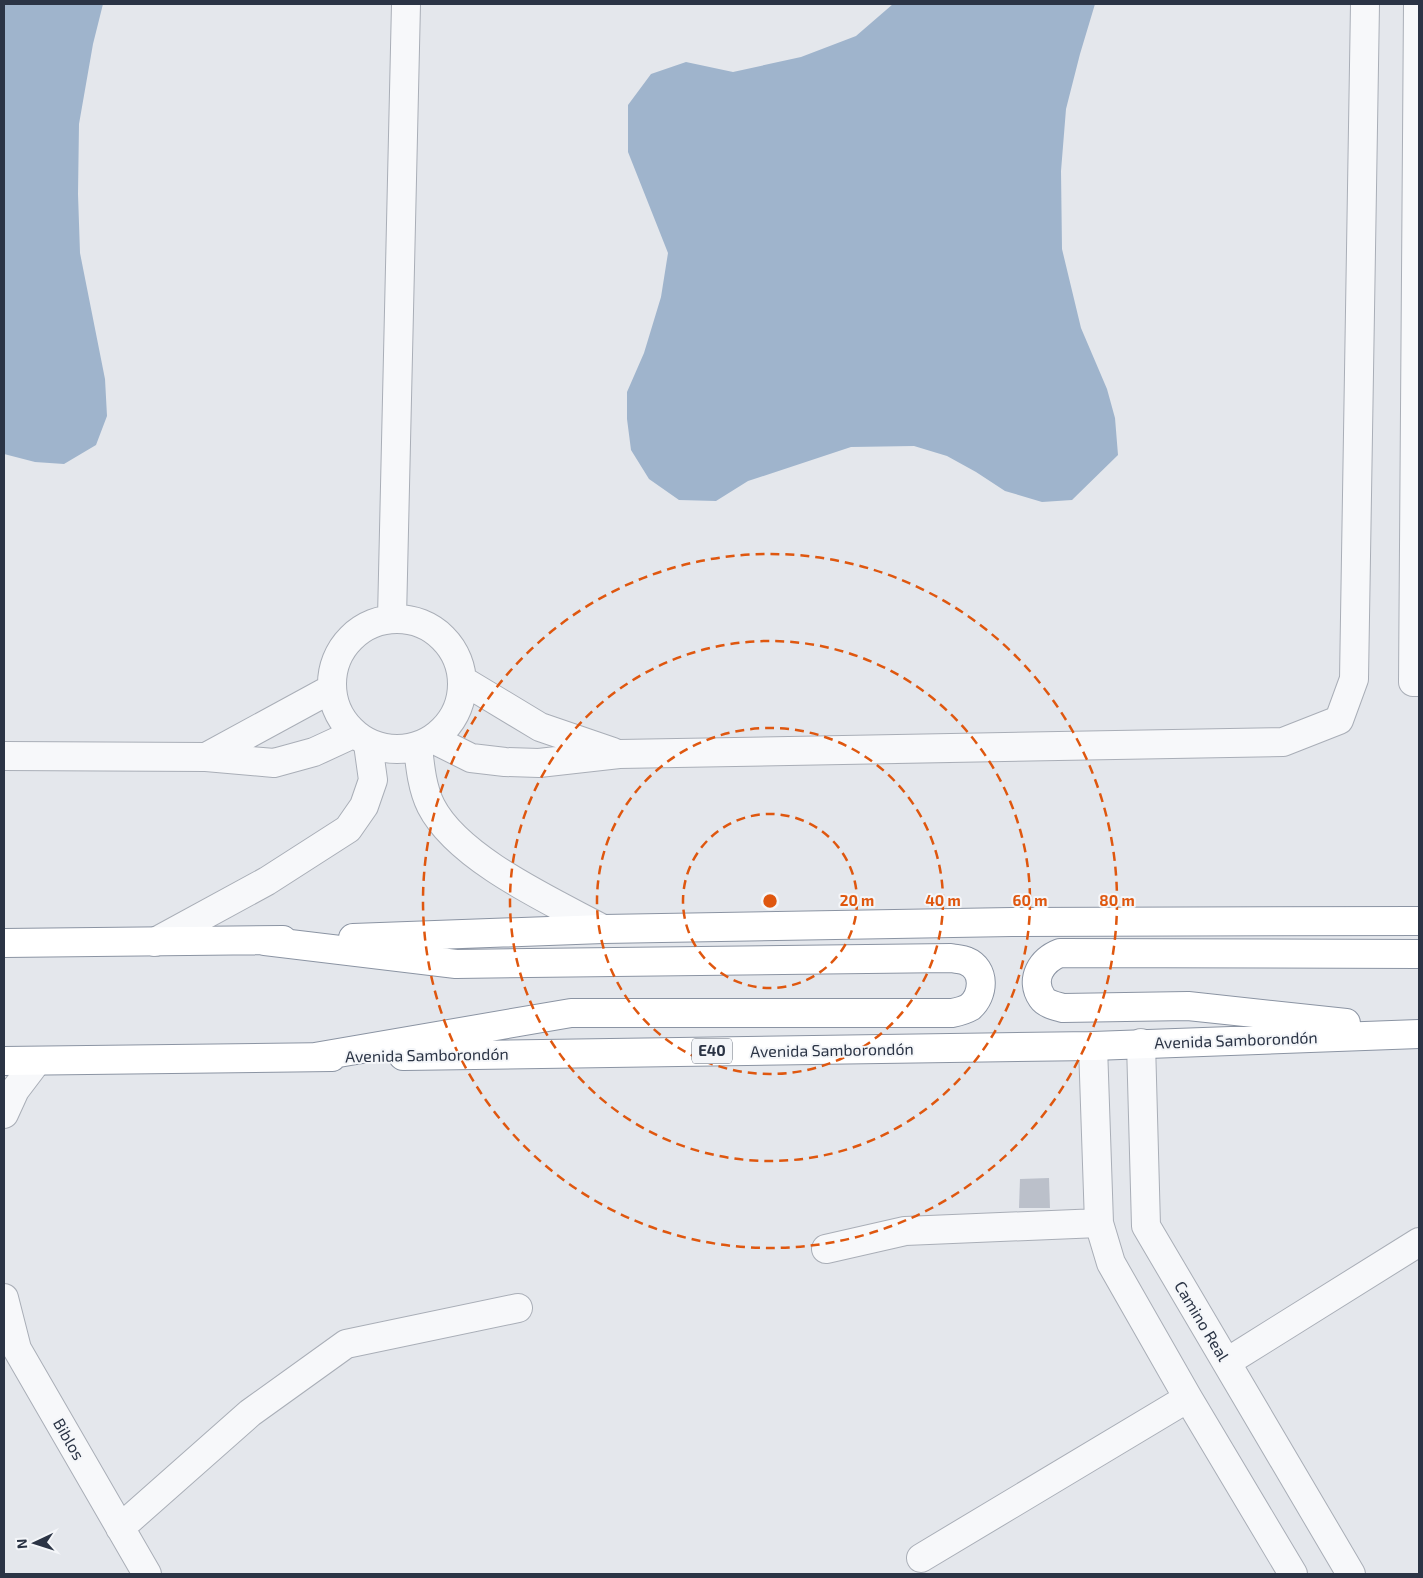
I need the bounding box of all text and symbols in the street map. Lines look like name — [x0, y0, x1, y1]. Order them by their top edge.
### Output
text: 20 m — [840, 891, 874, 909]
text: 40 m — [925, 891, 961, 909]
text: 60 m — [1013, 891, 1047, 909]
text: 80 m — [1099, 891, 1135, 909]
centre of rings — [761, 892, 779, 910]
street label: Avenida Samborondón — [1154, 1027, 1318, 1052]
road number: E40 — [692, 1038, 732, 1064]
street label: Avenida Samborondón — [750, 1039, 914, 1060]
street label: Avenida Samborondón — [345, 1044, 509, 1065]
street label: Camino Real — [1171, 1277, 1234, 1364]
street label: Biblos — [50, 1415, 89, 1463]
north arrow — [10, 1518, 60, 1568]
text: N — [13, 1538, 30, 1550]

